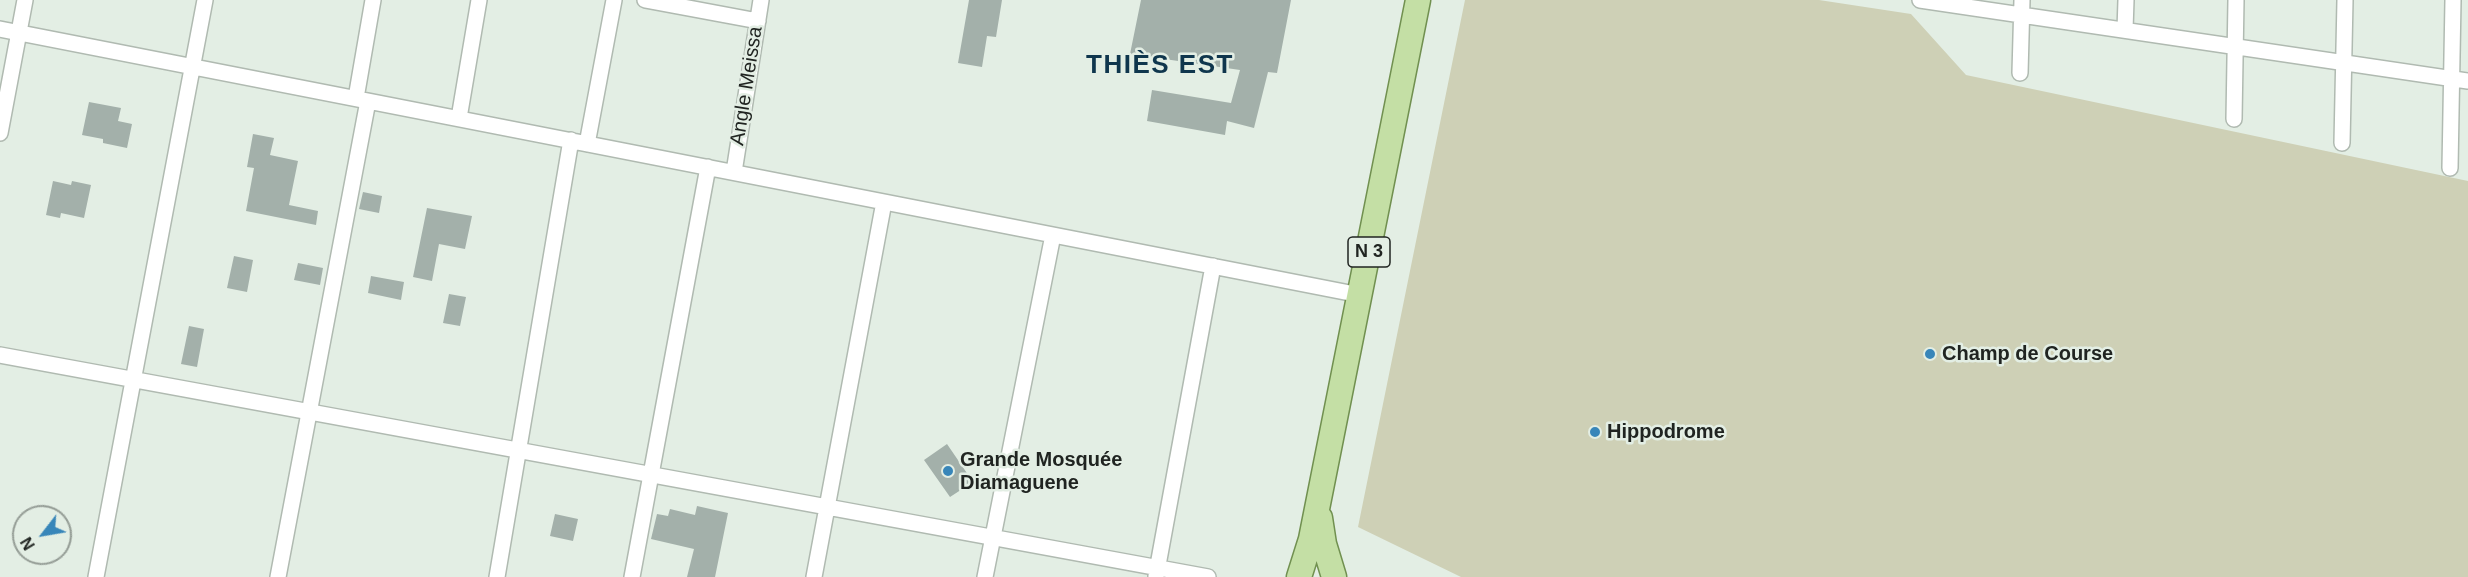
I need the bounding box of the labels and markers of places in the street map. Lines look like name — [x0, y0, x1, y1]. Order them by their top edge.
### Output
place label: Champ de Course — [1942, 342, 2113, 366]
marker: Champ de Course — [1923, 347, 1937, 361]
place label: Hippodrome — [1607, 420, 1725, 444]
marker: Hippodrome — [1588, 425, 1602, 439]
place label: Grande Mosquée Diamaguene — [960, 448, 1122, 495]
marker: Grande Mosquée Diamaguene — [941, 464, 955, 478]

